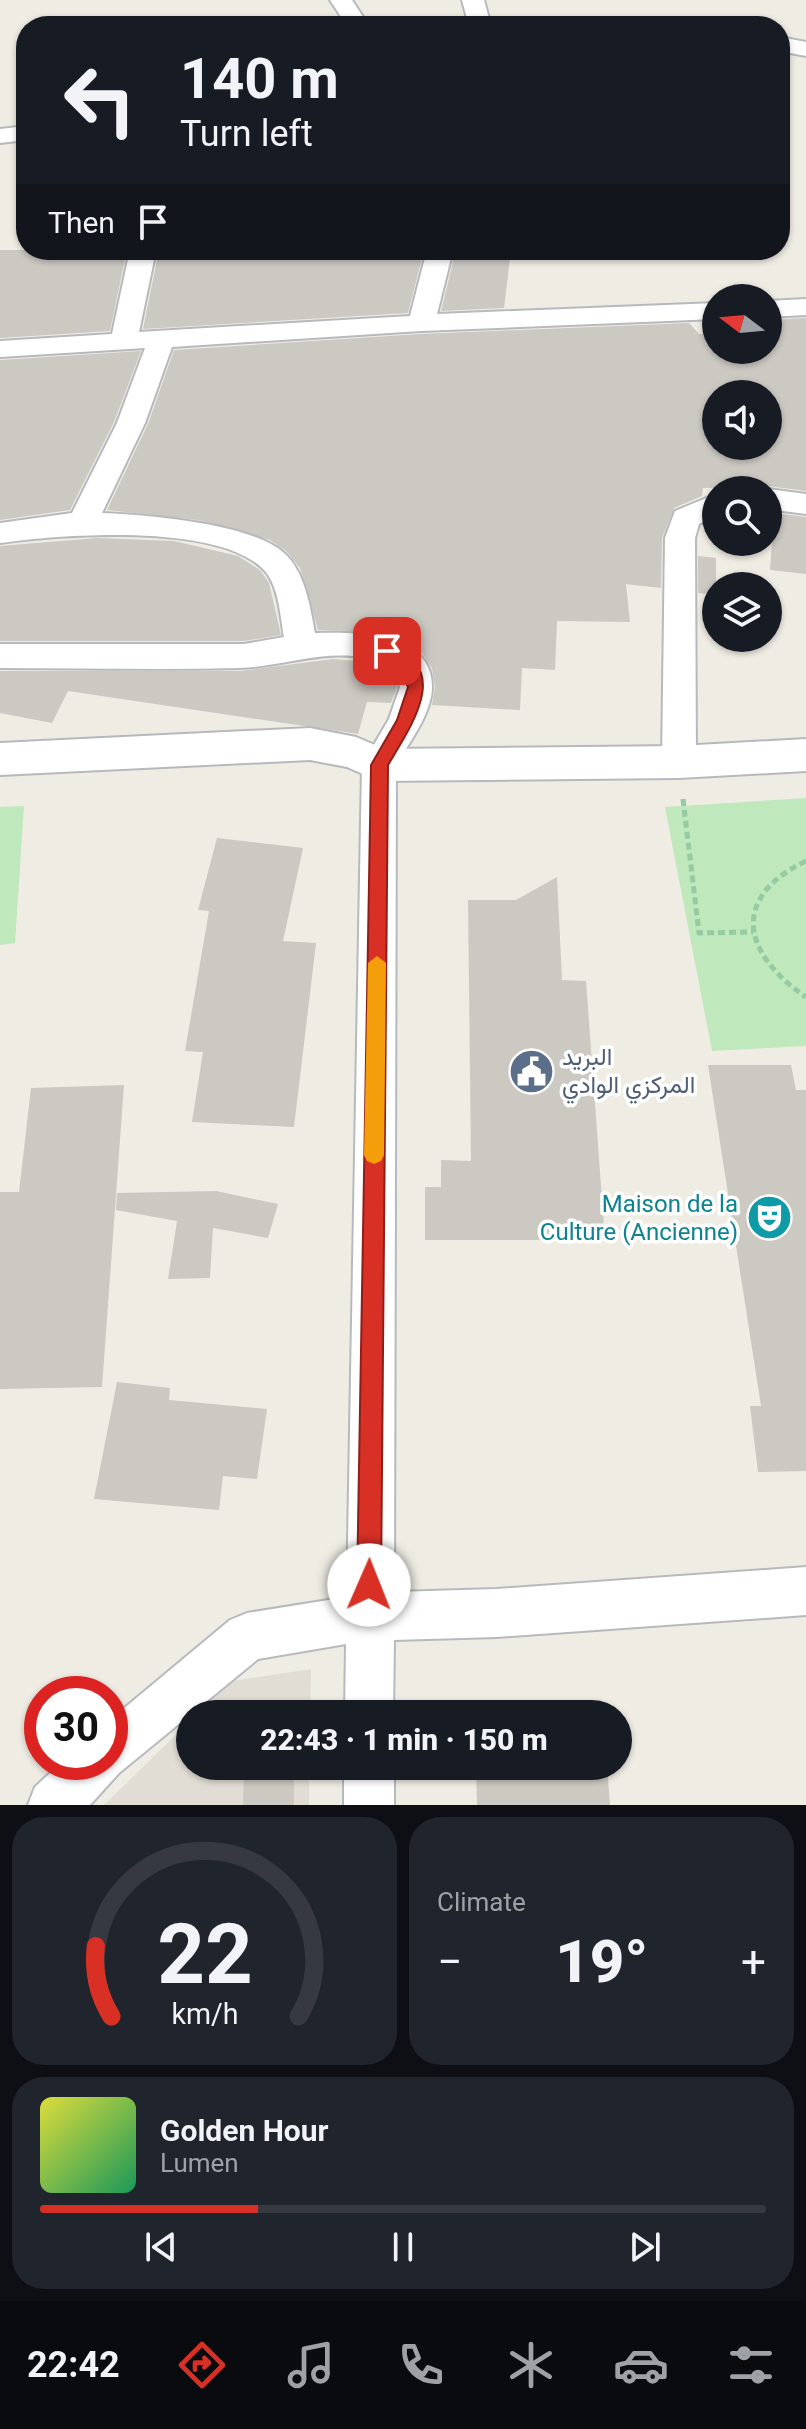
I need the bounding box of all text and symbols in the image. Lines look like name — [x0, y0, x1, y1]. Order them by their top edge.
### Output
text: 140 m — [180, 46, 339, 112]
icon: left — [48, 48, 152, 152]
text: Turn left — [180, 113, 313, 155]
icon: arrive — [131, 200, 175, 244]
text: Then — [48, 205, 115, 240]
north arrow — [702, 284, 782, 364]
map controls — [702, 284, 782, 652]
button: sound — [702, 380, 782, 460]
button: search — [702, 476, 782, 556]
button: layers — [702, 572, 782, 652]
pin — [353, 617, 421, 685]
icon: arrive — [365, 629, 409, 673]
place label: البريد المركزي الوادي — [562, 1043, 695, 1104]
public building icon: البريد المركزي الوادي — [507, 1047, 555, 1095]
place label: Maison de la Culture (Ancienne) — [540, 1190, 738, 1246]
theatre icon: Maison de la Culture (Ancienne) — [745, 1194, 793, 1242]
position arrow — [327, 1543, 411, 1627]
speed limit sign: 30 — [24, 1676, 128, 1780]
text: 22:43 · 1 min · 150 m — [260, 1722, 548, 1757]
text: Climate — [437, 1887, 526, 1917]
text: 22 — [157, 1906, 252, 2003]
text: 19° — [555, 1926, 648, 1997]
text: − — [437, 1936, 462, 1988]
text: + — [741, 1936, 766, 1988]
text: km/h — [171, 1997, 238, 2031]
text: Golden Hour — [160, 2113, 329, 2148]
text: Lumen — [160, 2148, 239, 2178]
icon: previous — [139, 2225, 183, 2269]
icon: pause — [381, 2225, 425, 2269]
icon: next — [623, 2225, 667, 2269]
icon: directions — [174, 2337, 230, 2393]
icon: music — [283, 2337, 339, 2393]
icon: phone — [393, 2337, 449, 2393]
icon: climate — [503, 2337, 559, 2393]
icon: car — [613, 2337, 669, 2393]
icon: filters — [723, 2337, 779, 2393]
text: 22:42 — [27, 2344, 120, 2386]

